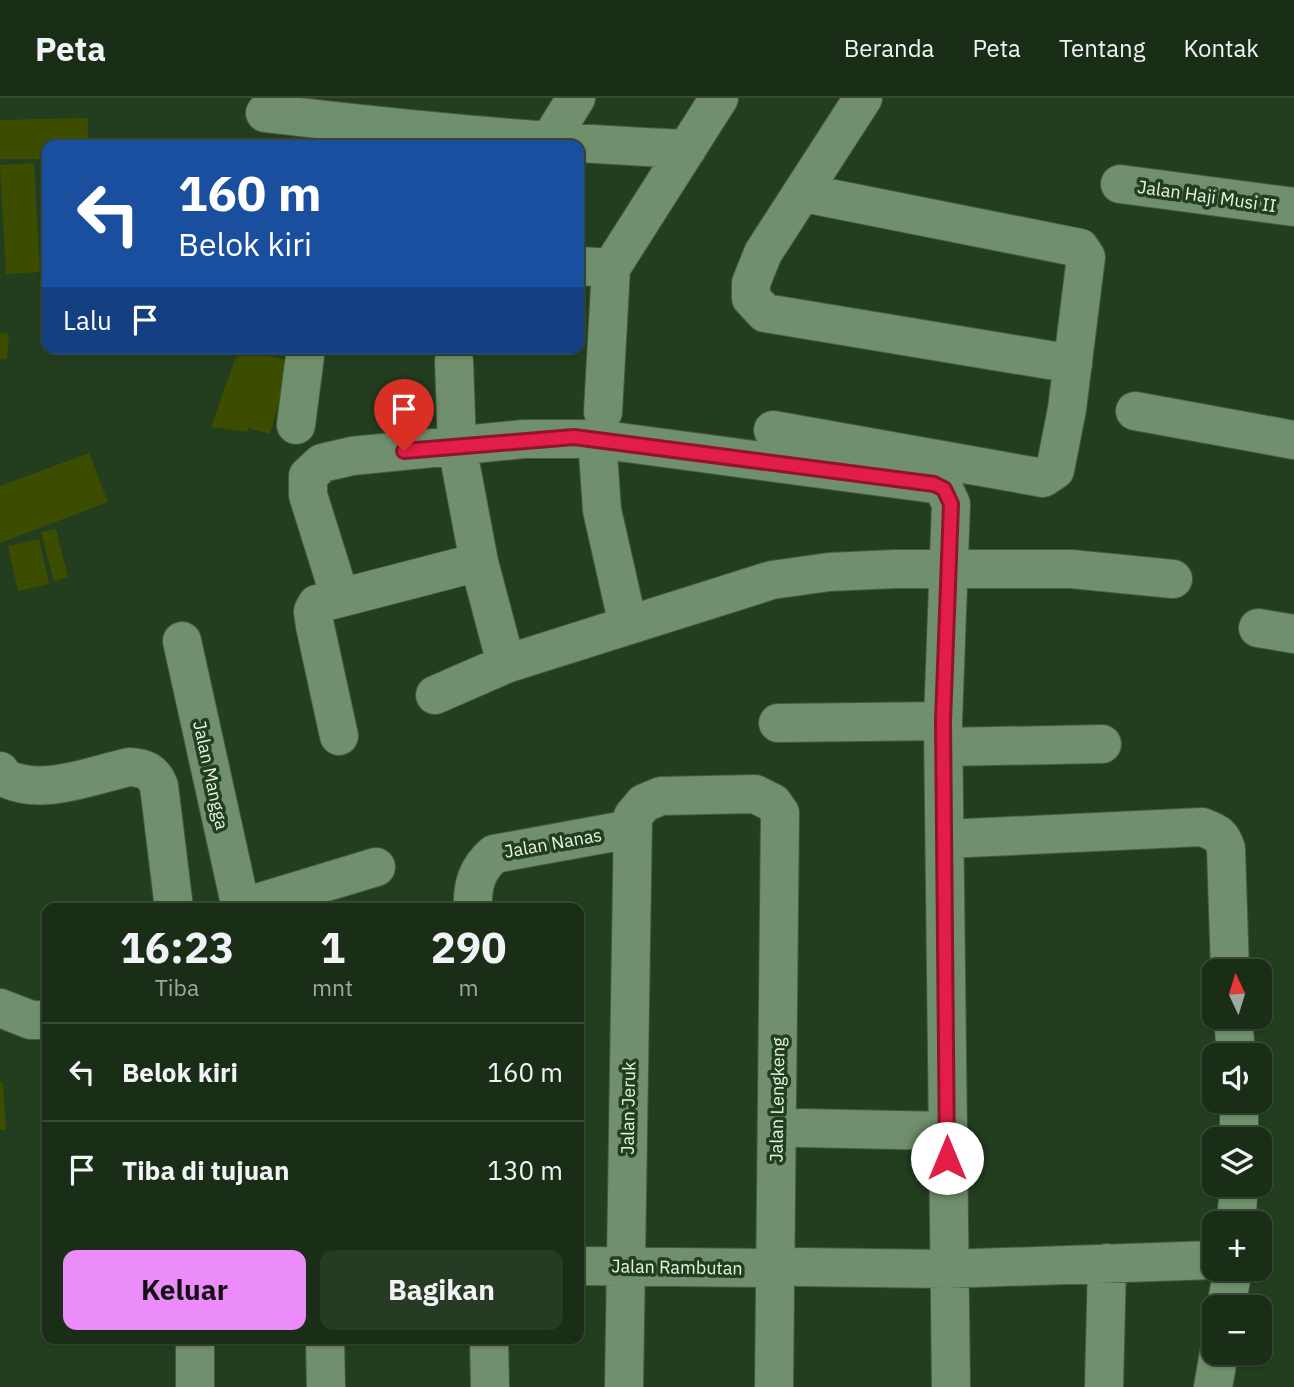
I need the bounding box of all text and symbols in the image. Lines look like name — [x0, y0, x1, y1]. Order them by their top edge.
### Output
text: Peta — [35, 27, 106, 70]
text: Beranda — [844, 32, 934, 64]
text: Peta — [972, 32, 1021, 64]
text: Tentang — [1059, 32, 1145, 64]
text: Kontak — [1183, 32, 1259, 64]
text: 160 m — [178, 161, 322, 224]
icon: left — [63, 168, 154, 259]
street label: Jalan Haji Musi II — [1136, 175, 1278, 217]
text: Belok kiri — [178, 223, 312, 265]
icon: arrive — [126, 301, 164, 339]
text: Lalu — [63, 303, 112, 337]
pin — [374, 379, 434, 451]
icon: arrive — [385, 390, 423, 428]
street label: Jalan Mangga — [188, 718, 234, 832]
street label: Jalan Nanas — [502, 823, 604, 863]
text: 16:23 — [120, 920, 234, 975]
text: 1 — [320, 920, 345, 975]
text: 290 — [431, 920, 506, 975]
north arrow — [1202, 959, 1272, 1029]
map controls — [1202, 959, 1272, 1365]
text: Tiba — [155, 972, 199, 1002]
text: mnt — [312, 972, 353, 1002]
text: m — [459, 972, 479, 1002]
street label: Jalan Lengkeng — [764, 1037, 790, 1163]
button: sound — [1202, 1043, 1272, 1113]
icon: left — [63, 1053, 101, 1091]
text: Belok kiri — [122, 1055, 238, 1089]
text: 160 m — [487, 1055, 563, 1089]
street label: Jalan Jeruk — [616, 1061, 640, 1155]
position arrow — [910, 1121, 984, 1195]
button: layers — [1202, 1127, 1272, 1197]
icon: arrive — [63, 1151, 101, 1189]
text: Tiba di tujuan — [122, 1153, 289, 1187]
text: 130 m — [487, 1153, 563, 1187]
button: + — [1202, 1211, 1272, 1281]
button: Keluar — [63, 1250, 306, 1330]
button: Bagikan — [320, 1250, 563, 1330]
street label: Jalan Rambutan — [611, 1254, 743, 1280]
button: − — [1202, 1295, 1272, 1365]

